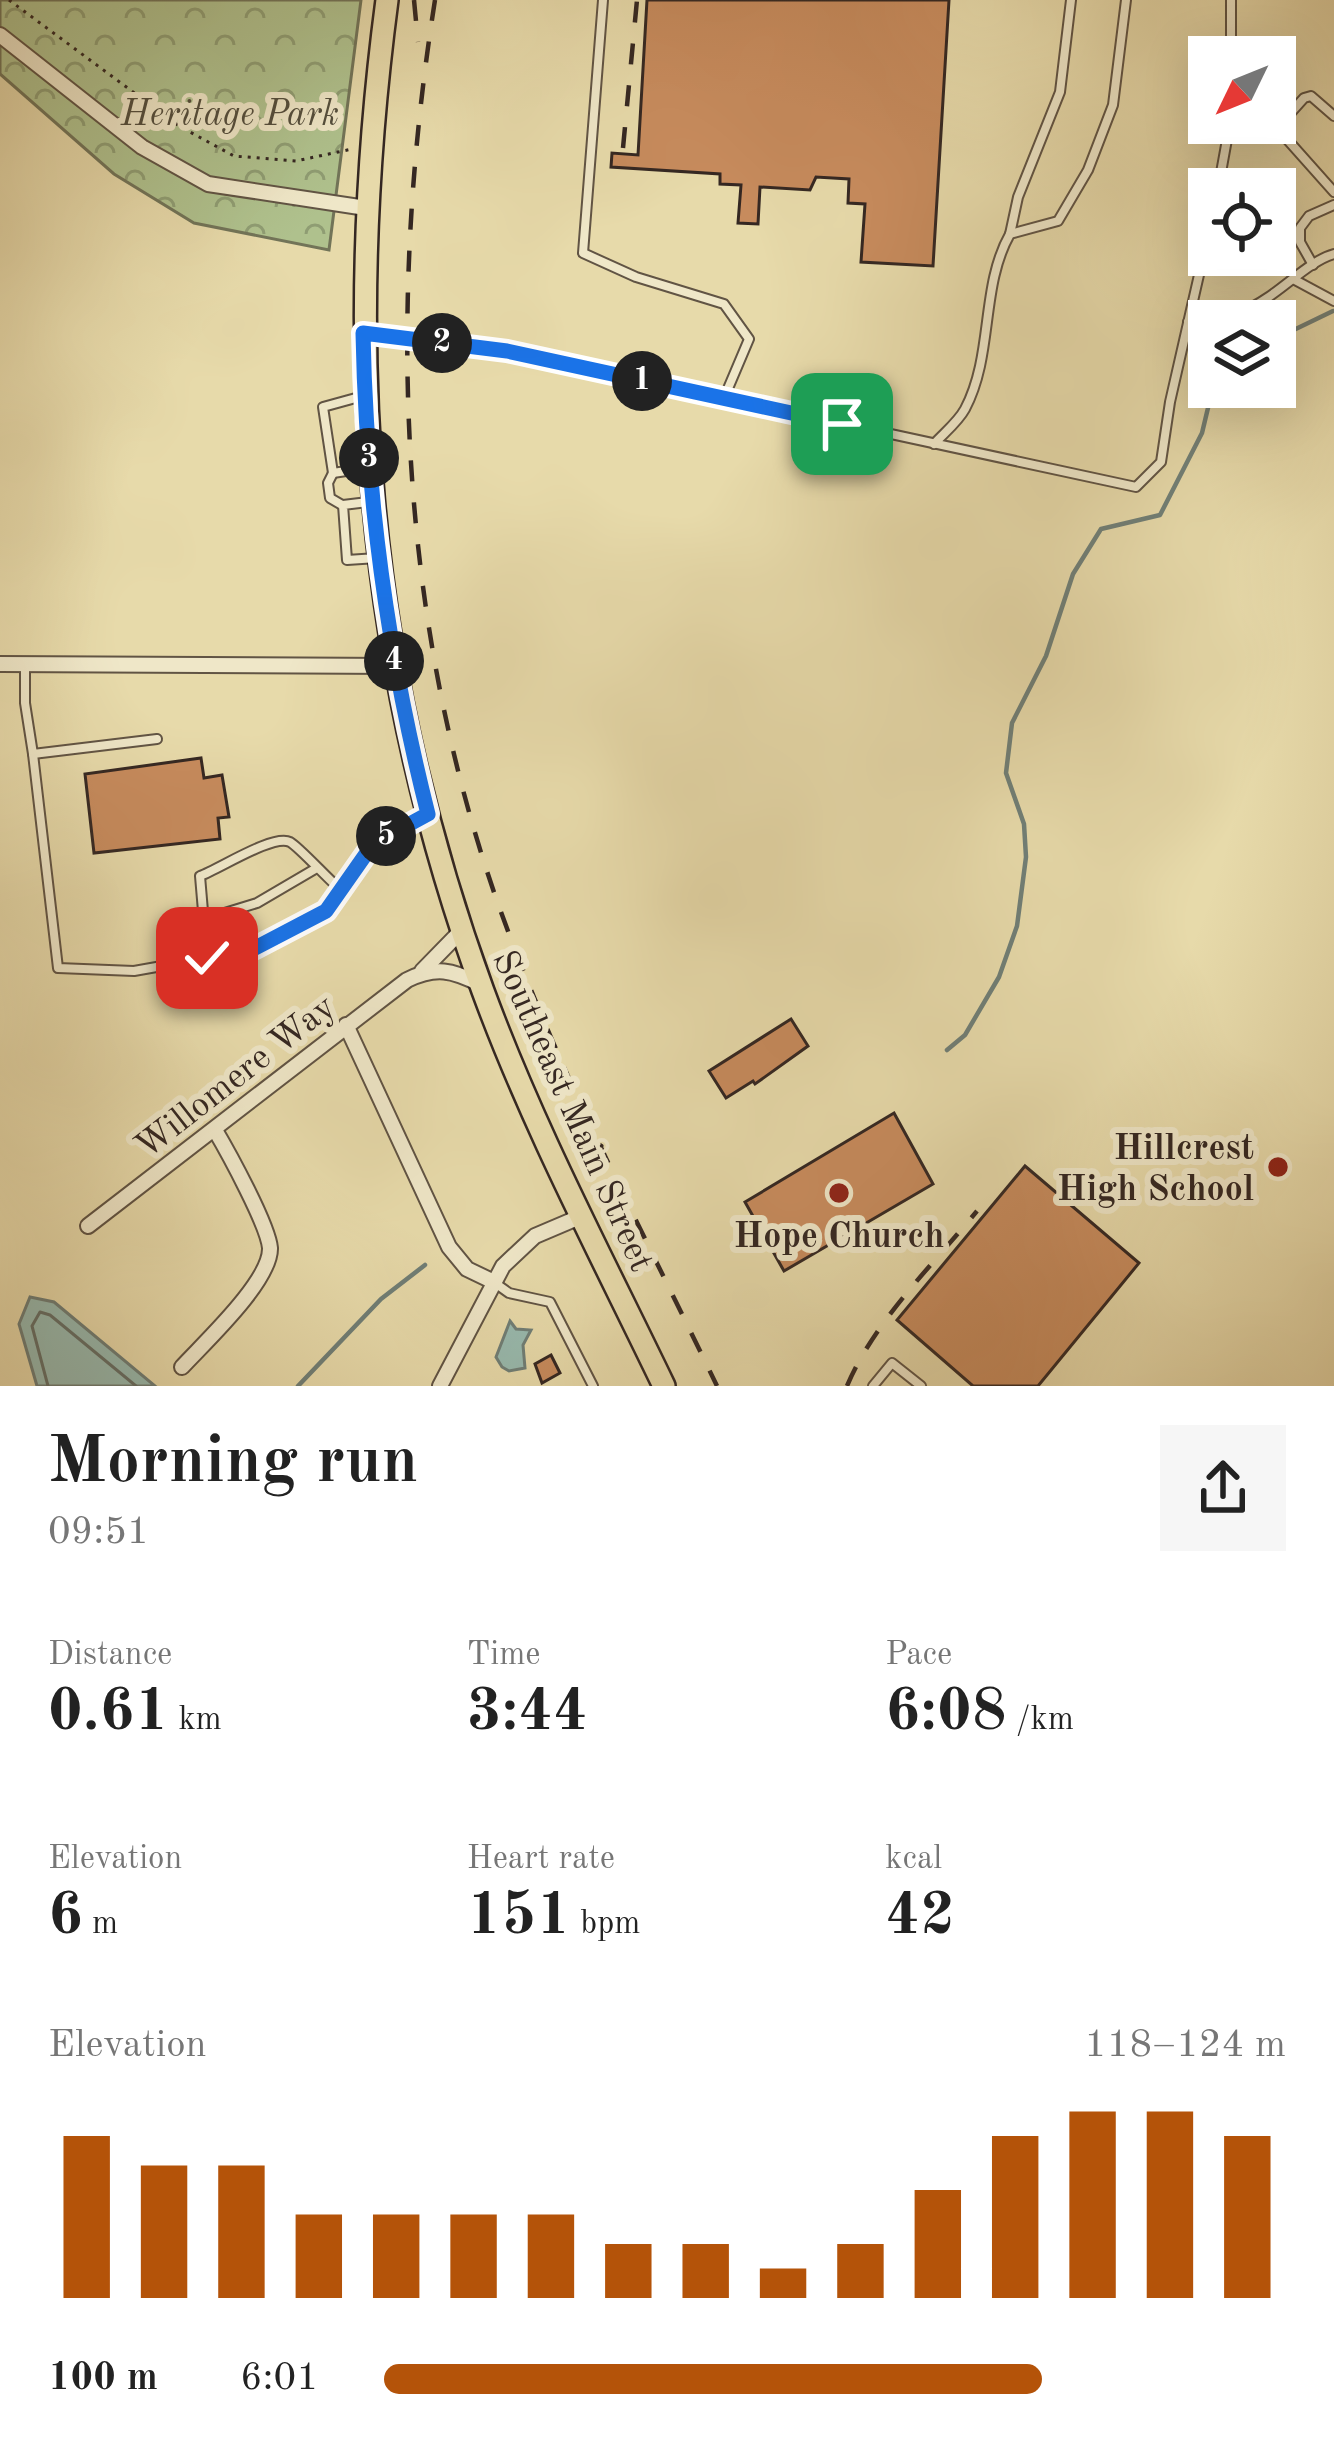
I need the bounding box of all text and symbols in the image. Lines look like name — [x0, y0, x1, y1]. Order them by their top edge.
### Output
north arrow — [1188, 36, 1296, 144]
map controls — [1188, 36, 1296, 408]
park label: Heritage Park — [120, 98, 339, 134]
button: locate — [1188, 168, 1296, 276]
button: layers — [1188, 300, 1296, 408]
pin: 2 — [412, 313, 472, 373]
text: 2 — [432, 326, 452, 359]
pin: 1 — [612, 351, 672, 411]
text: 1 — [632, 364, 652, 397]
pin — [791, 373, 893, 475]
icon: arrive — [809, 391, 875, 457]
pin: 3 — [339, 428, 399, 488]
text: 3 — [359, 441, 379, 474]
pin: 4 — [364, 631, 424, 691]
text: 4 — [384, 644, 404, 677]
pin: 5 — [356, 806, 416, 866]
text: 5 — [376, 819, 396, 852]
pin — [156, 907, 258, 1009]
icon: check — [174, 925, 240, 991]
street label: Southeast Main Street — [484, 946, 658, 1277]
street label: Willomere Way — [130, 989, 343, 1167]
place label: Hillcrest High School — [1057, 1132, 1254, 1209]
marker: Hillcrest High School — [1265, 1154, 1291, 1180]
marker: Hope Church — [826, 1180, 852, 1206]
place label: Hope Church — [734, 1220, 944, 1256]
button: share — [1160, 1425, 1286, 1551]
text: Morning run — [48, 1431, 418, 1497]
text: 09:51 — [48, 1513, 149, 1552]
text: Distance — [48, 1639, 172, 1672]
text: Time — [467, 1639, 541, 1672]
text: Pace — [885, 1639, 952, 1672]
text: 0.61 — [48, 1683, 169, 1743]
text: 3:44 — [467, 1683, 588, 1743]
text: 6:08 — [885, 1683, 1007, 1743]
text: km — [169, 1704, 222, 1737]
text: /km — [1007, 1704, 1074, 1737]
text: Elevation — [48, 1843, 182, 1876]
text: Heart rate — [467, 1843, 615, 1876]
text: kcal — [885, 1843, 942, 1876]
text: 6 — [48, 1887, 83, 1947]
text: 151 — [467, 1887, 571, 1947]
text: 42 — [885, 1887, 955, 1947]
text: m — [83, 1908, 118, 1941]
text: bpm — [571, 1908, 641, 1941]
text: Elevation — [48, 2026, 207, 2065]
text: 118–124 m — [1084, 2026, 1286, 2065]
text: 100 m — [48, 2359, 158, 2398]
text: 6:01 — [240, 2359, 319, 2398]

